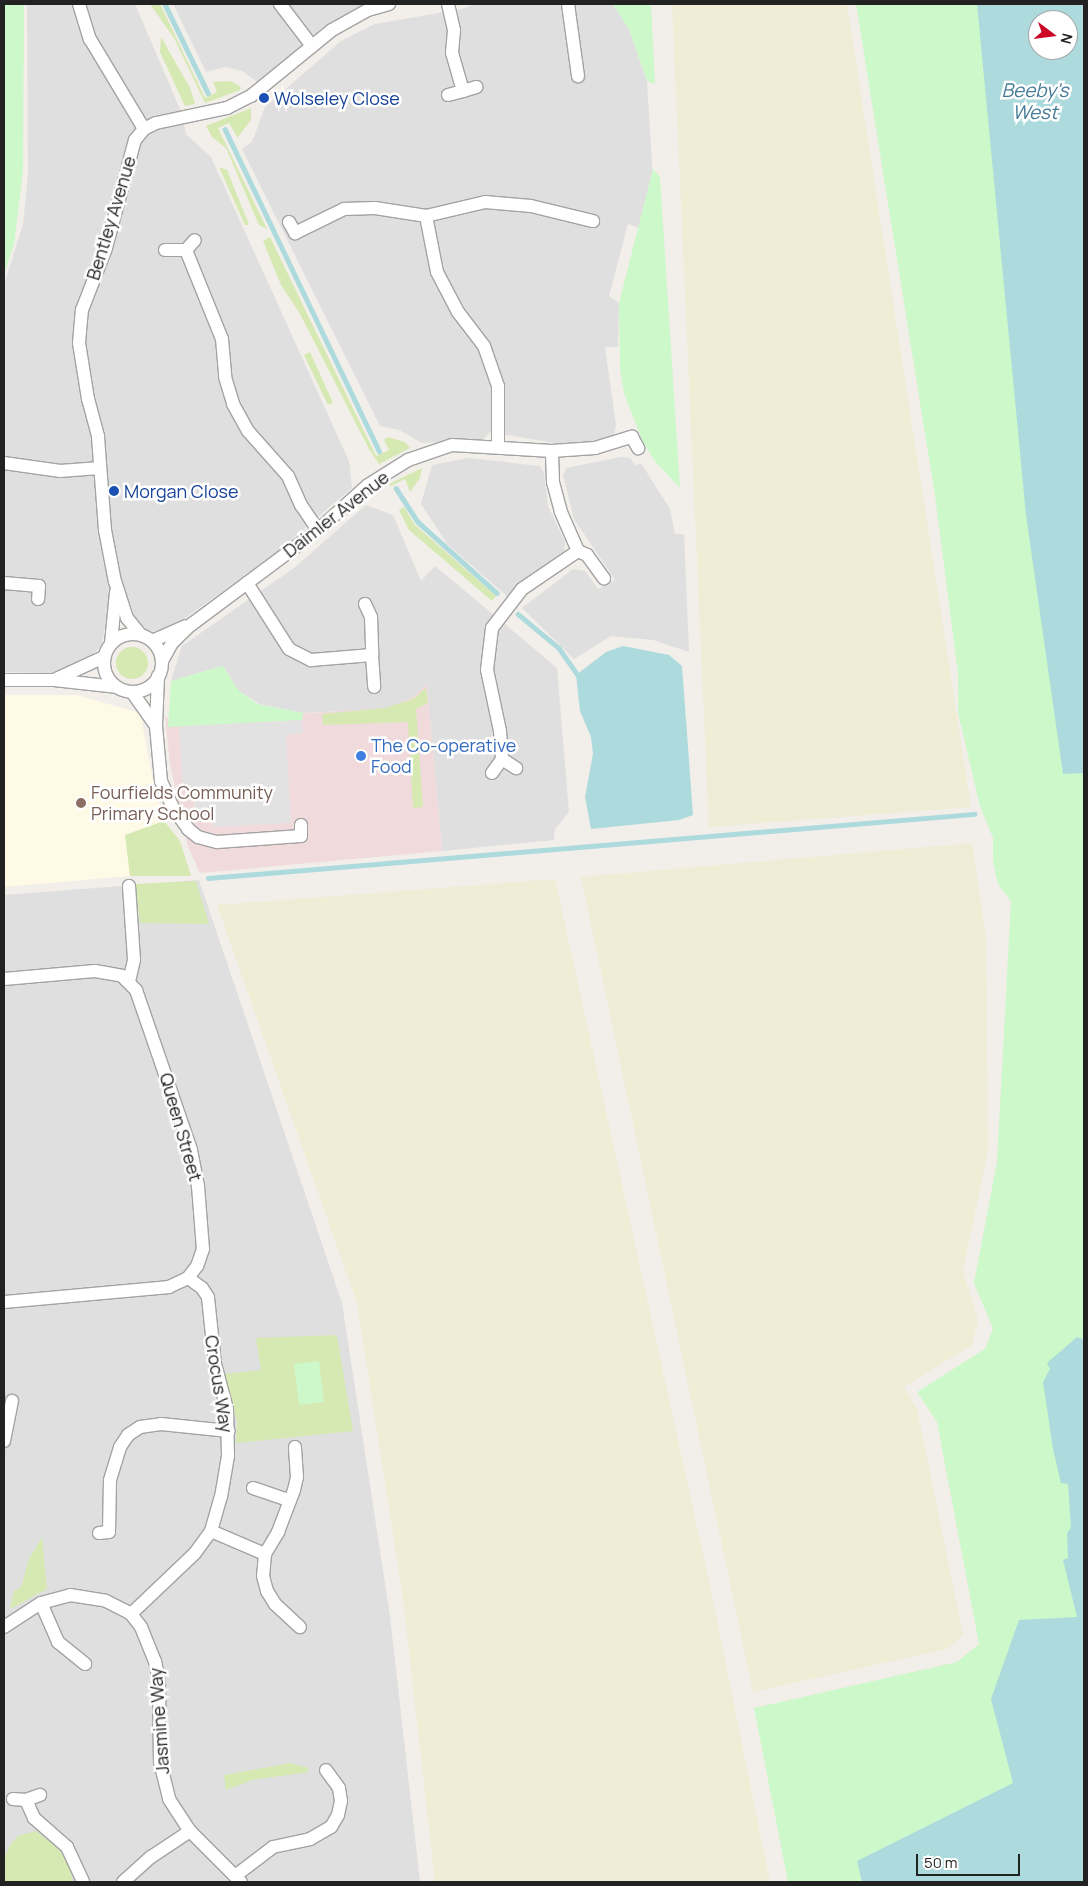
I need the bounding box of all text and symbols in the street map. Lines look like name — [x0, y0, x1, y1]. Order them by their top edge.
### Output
north arrow — [1028, 10, 1078, 60]
text: N — [1057, 31, 1077, 46]
water label: Beeby's West — [1001, 80, 1069, 124]
place label: Wolseley Close — [274, 87, 400, 109]
marker: Wolseley Close — [258, 92, 270, 104]
street label: Bentley Avenue — [82, 153, 140, 283]
street label: Daimler Avenue — [279, 466, 393, 562]
place label: Morgan Close — [124, 480, 238, 502]
marker: Morgan Close — [108, 485, 120, 497]
place label: The Co-operative Food — [371, 735, 516, 778]
marker: The Co-operative Food — [355, 750, 367, 762]
place label: Fourfields Community Primary School — [91, 782, 273, 824]
marker: Fourfields Community Primary School — [75, 797, 87, 809]
street label: Queen Street — [155, 1070, 207, 1184]
street label: Crocus Way — [201, 1334, 237, 1434]
street label: Jasmine Way — [144, 1667, 174, 1775]
scale bar — [918, 1844, 1022, 1876]
text: 50 m — [924, 1852, 958, 1873]

